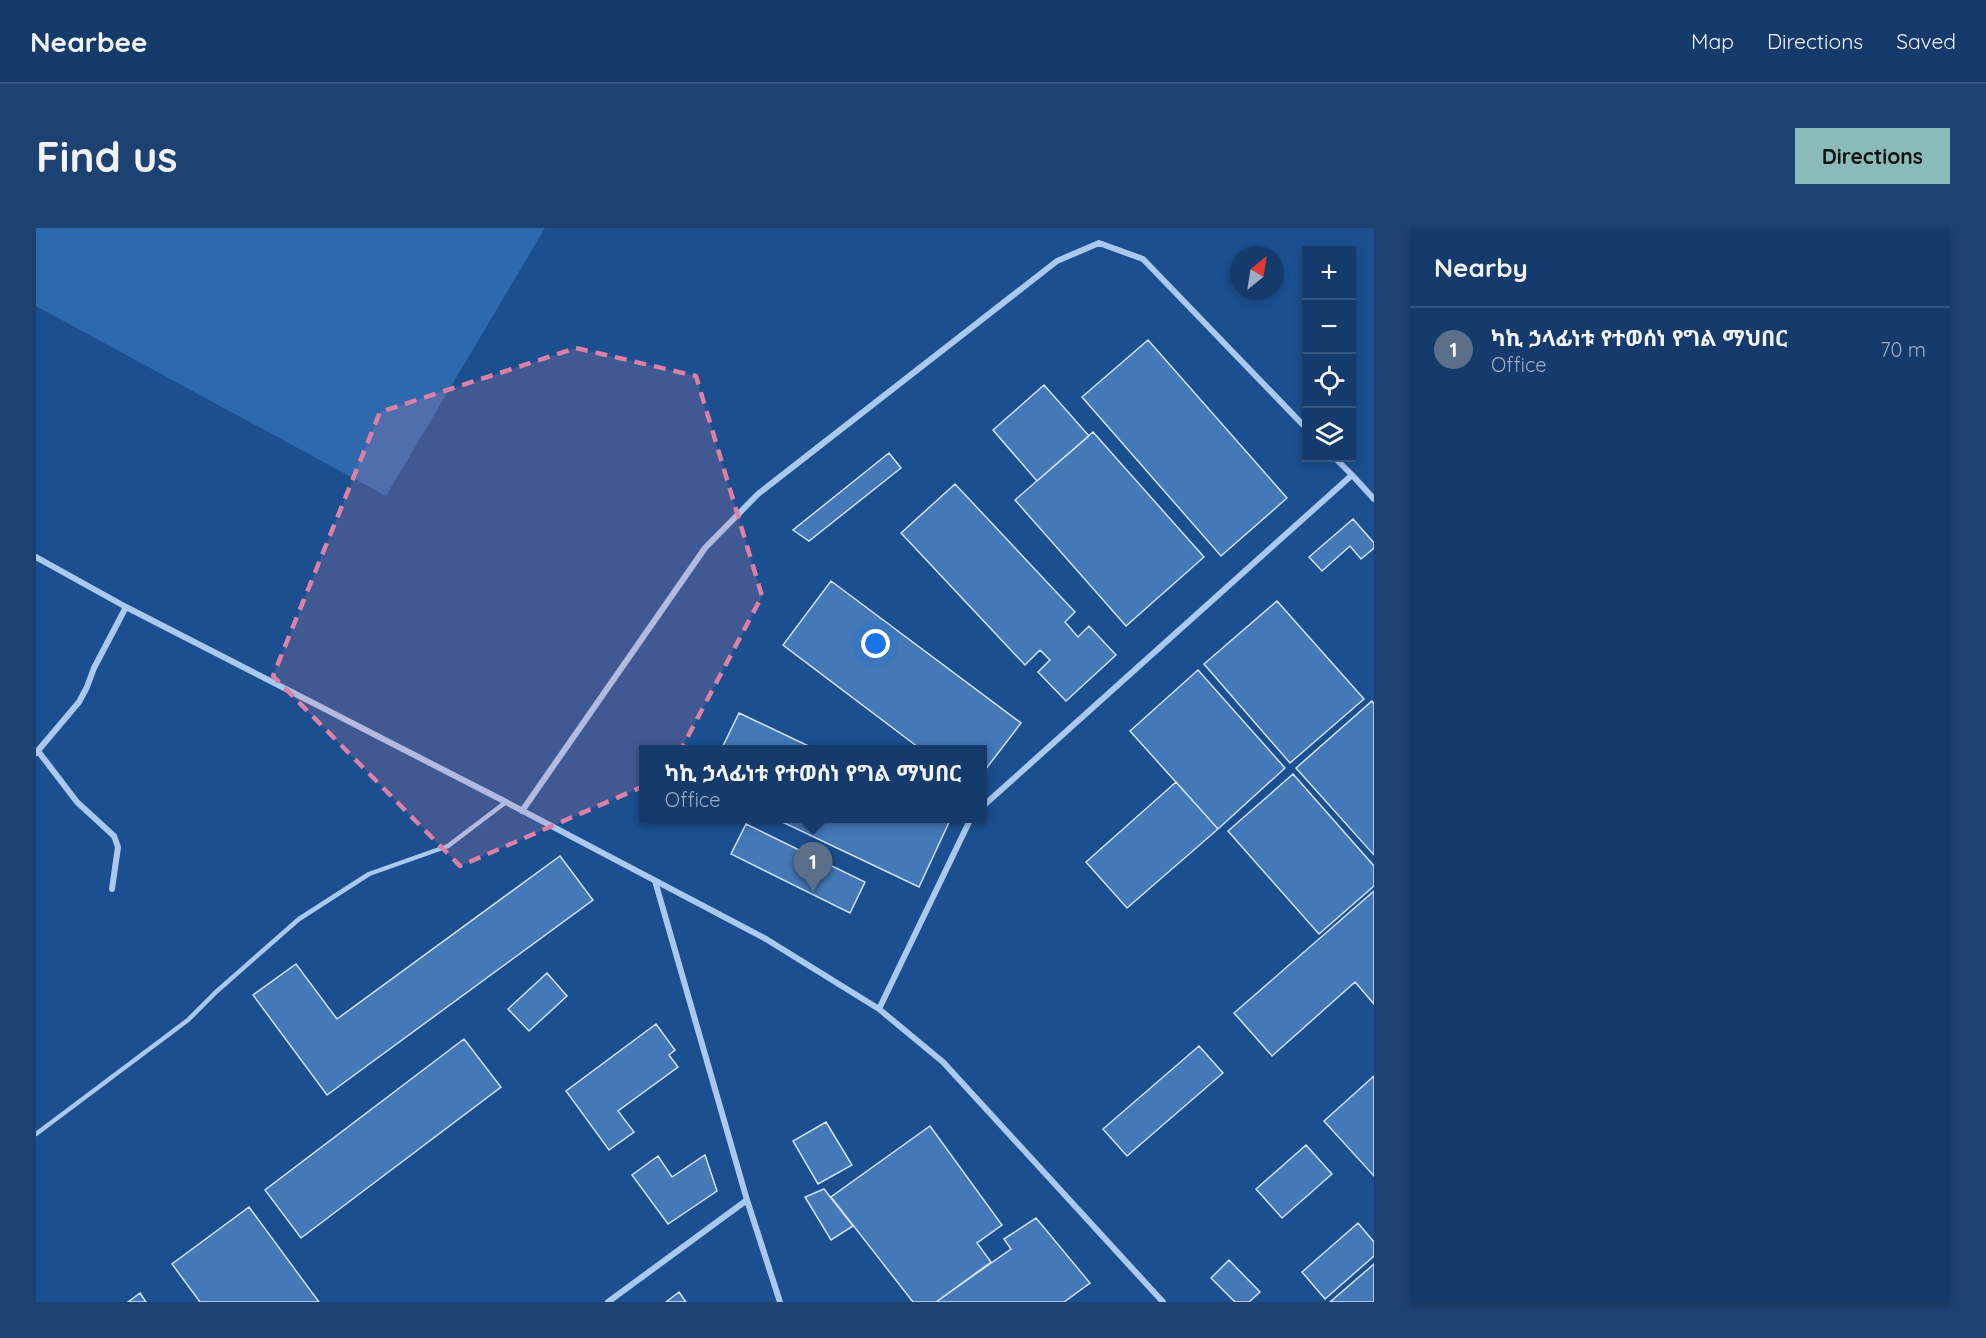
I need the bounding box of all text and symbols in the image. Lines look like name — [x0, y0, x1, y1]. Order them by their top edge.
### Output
text: Nearbee — [30, 24, 148, 59]
text: Map — [1691, 28, 1734, 54]
text: Directions — [1767, 28, 1863, 54]
text: Saved — [1896, 28, 1956, 54]
button: Directions — [1795, 128, 1950, 184]
text: Find us — [36, 130, 178, 183]
north arrow — [1230, 246, 1284, 300]
map controls — [1302, 246, 1356, 462]
button: + — [1302, 246, 1356, 300]
text: Nearby — [1434, 251, 1528, 284]
button: − — [1302, 300, 1356, 354]
text: ካኪ ኃላፊነቱ የተወሰነ የግል ማህበር — [1491, 324, 1787, 352]
text: 1 — [1450, 337, 1457, 362]
text: 70 m — [1880, 337, 1926, 362]
text: Office — [1491, 352, 1547, 377]
button: locate — [1302, 354, 1356, 408]
button: layers — [1302, 408, 1356, 462]
your location — [861, 629, 890, 658]
popup — [639, 745, 987, 823]
text: ካኪ ኃላፊነቱ የተወሰነ የግል ማህበር — [665, 759, 961, 787]
text: Office — [665, 787, 720, 812]
pin: 1 — [794, 842, 832, 892]

